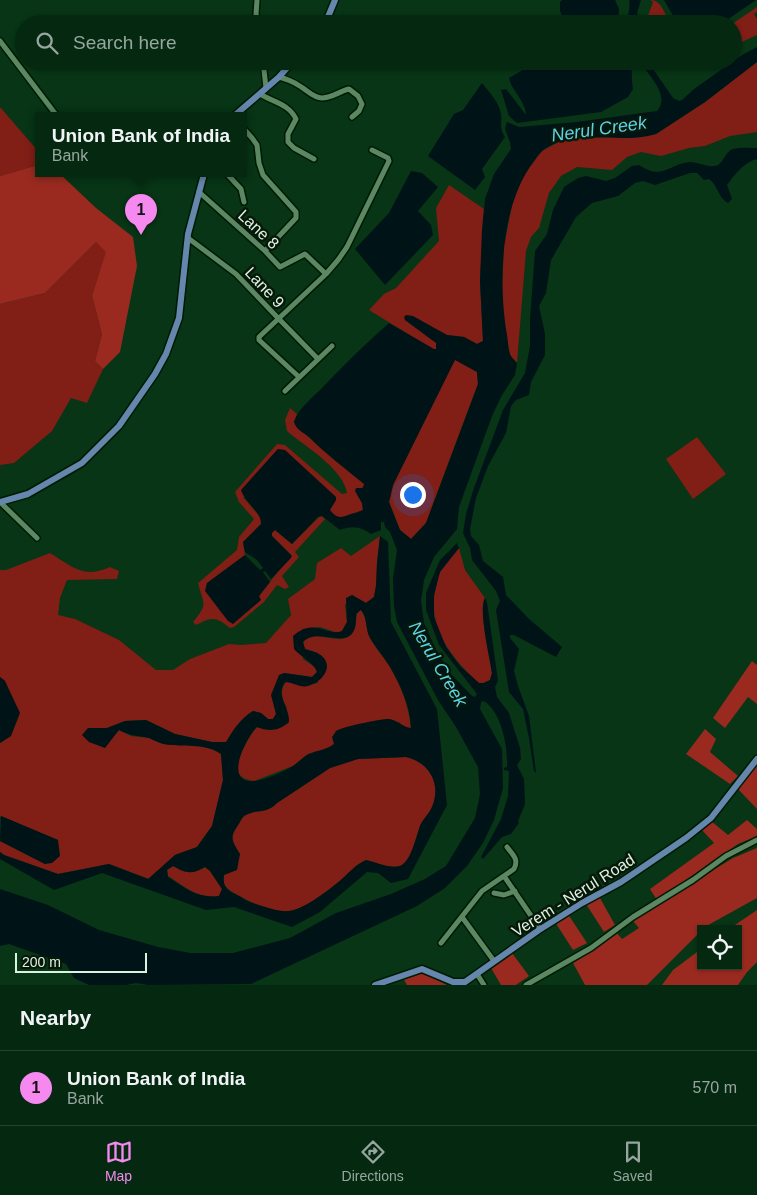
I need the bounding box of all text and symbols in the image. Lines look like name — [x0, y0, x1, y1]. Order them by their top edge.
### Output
search box — [15, 15, 742, 70]
icon: search — [33, 29, 61, 57]
text: Search here — [73, 32, 177, 53]
popup — [35, 112, 247, 177]
water label: Nerul Creek — [550, 112, 649, 146]
text: Union Bank of India — [52, 125, 230, 146]
text: Bank — [52, 147, 88, 164]
pin: 1 — [125, 194, 157, 235]
street label: Lane 8 — [235, 206, 282, 252]
street label: Lane 9 — [242, 264, 288, 311]
your location — [400, 482, 426, 508]
water label: Nerul Creek — [405, 618, 472, 711]
street label: Verem - Nerul Road — [509, 851, 638, 940]
map controls — [697, 925, 742, 970]
button: locate — [697, 925, 742, 970]
scale bar — [15, 950, 148, 973]
text: 200 m — [22, 954, 61, 970]
text: Nearby — [20, 1006, 91, 1029]
text: Union Bank of India — [67, 1068, 245, 1089]
text: 1 — [32, 1079, 40, 1096]
text: 570 m — [693, 1079, 737, 1096]
text: Bank — [67, 1090, 103, 1107]
tab: Map — [105, 1138, 133, 1184]
tab: Directions — [342, 1138, 404, 1184]
tab: Saved — [613, 1138, 652, 1184]

